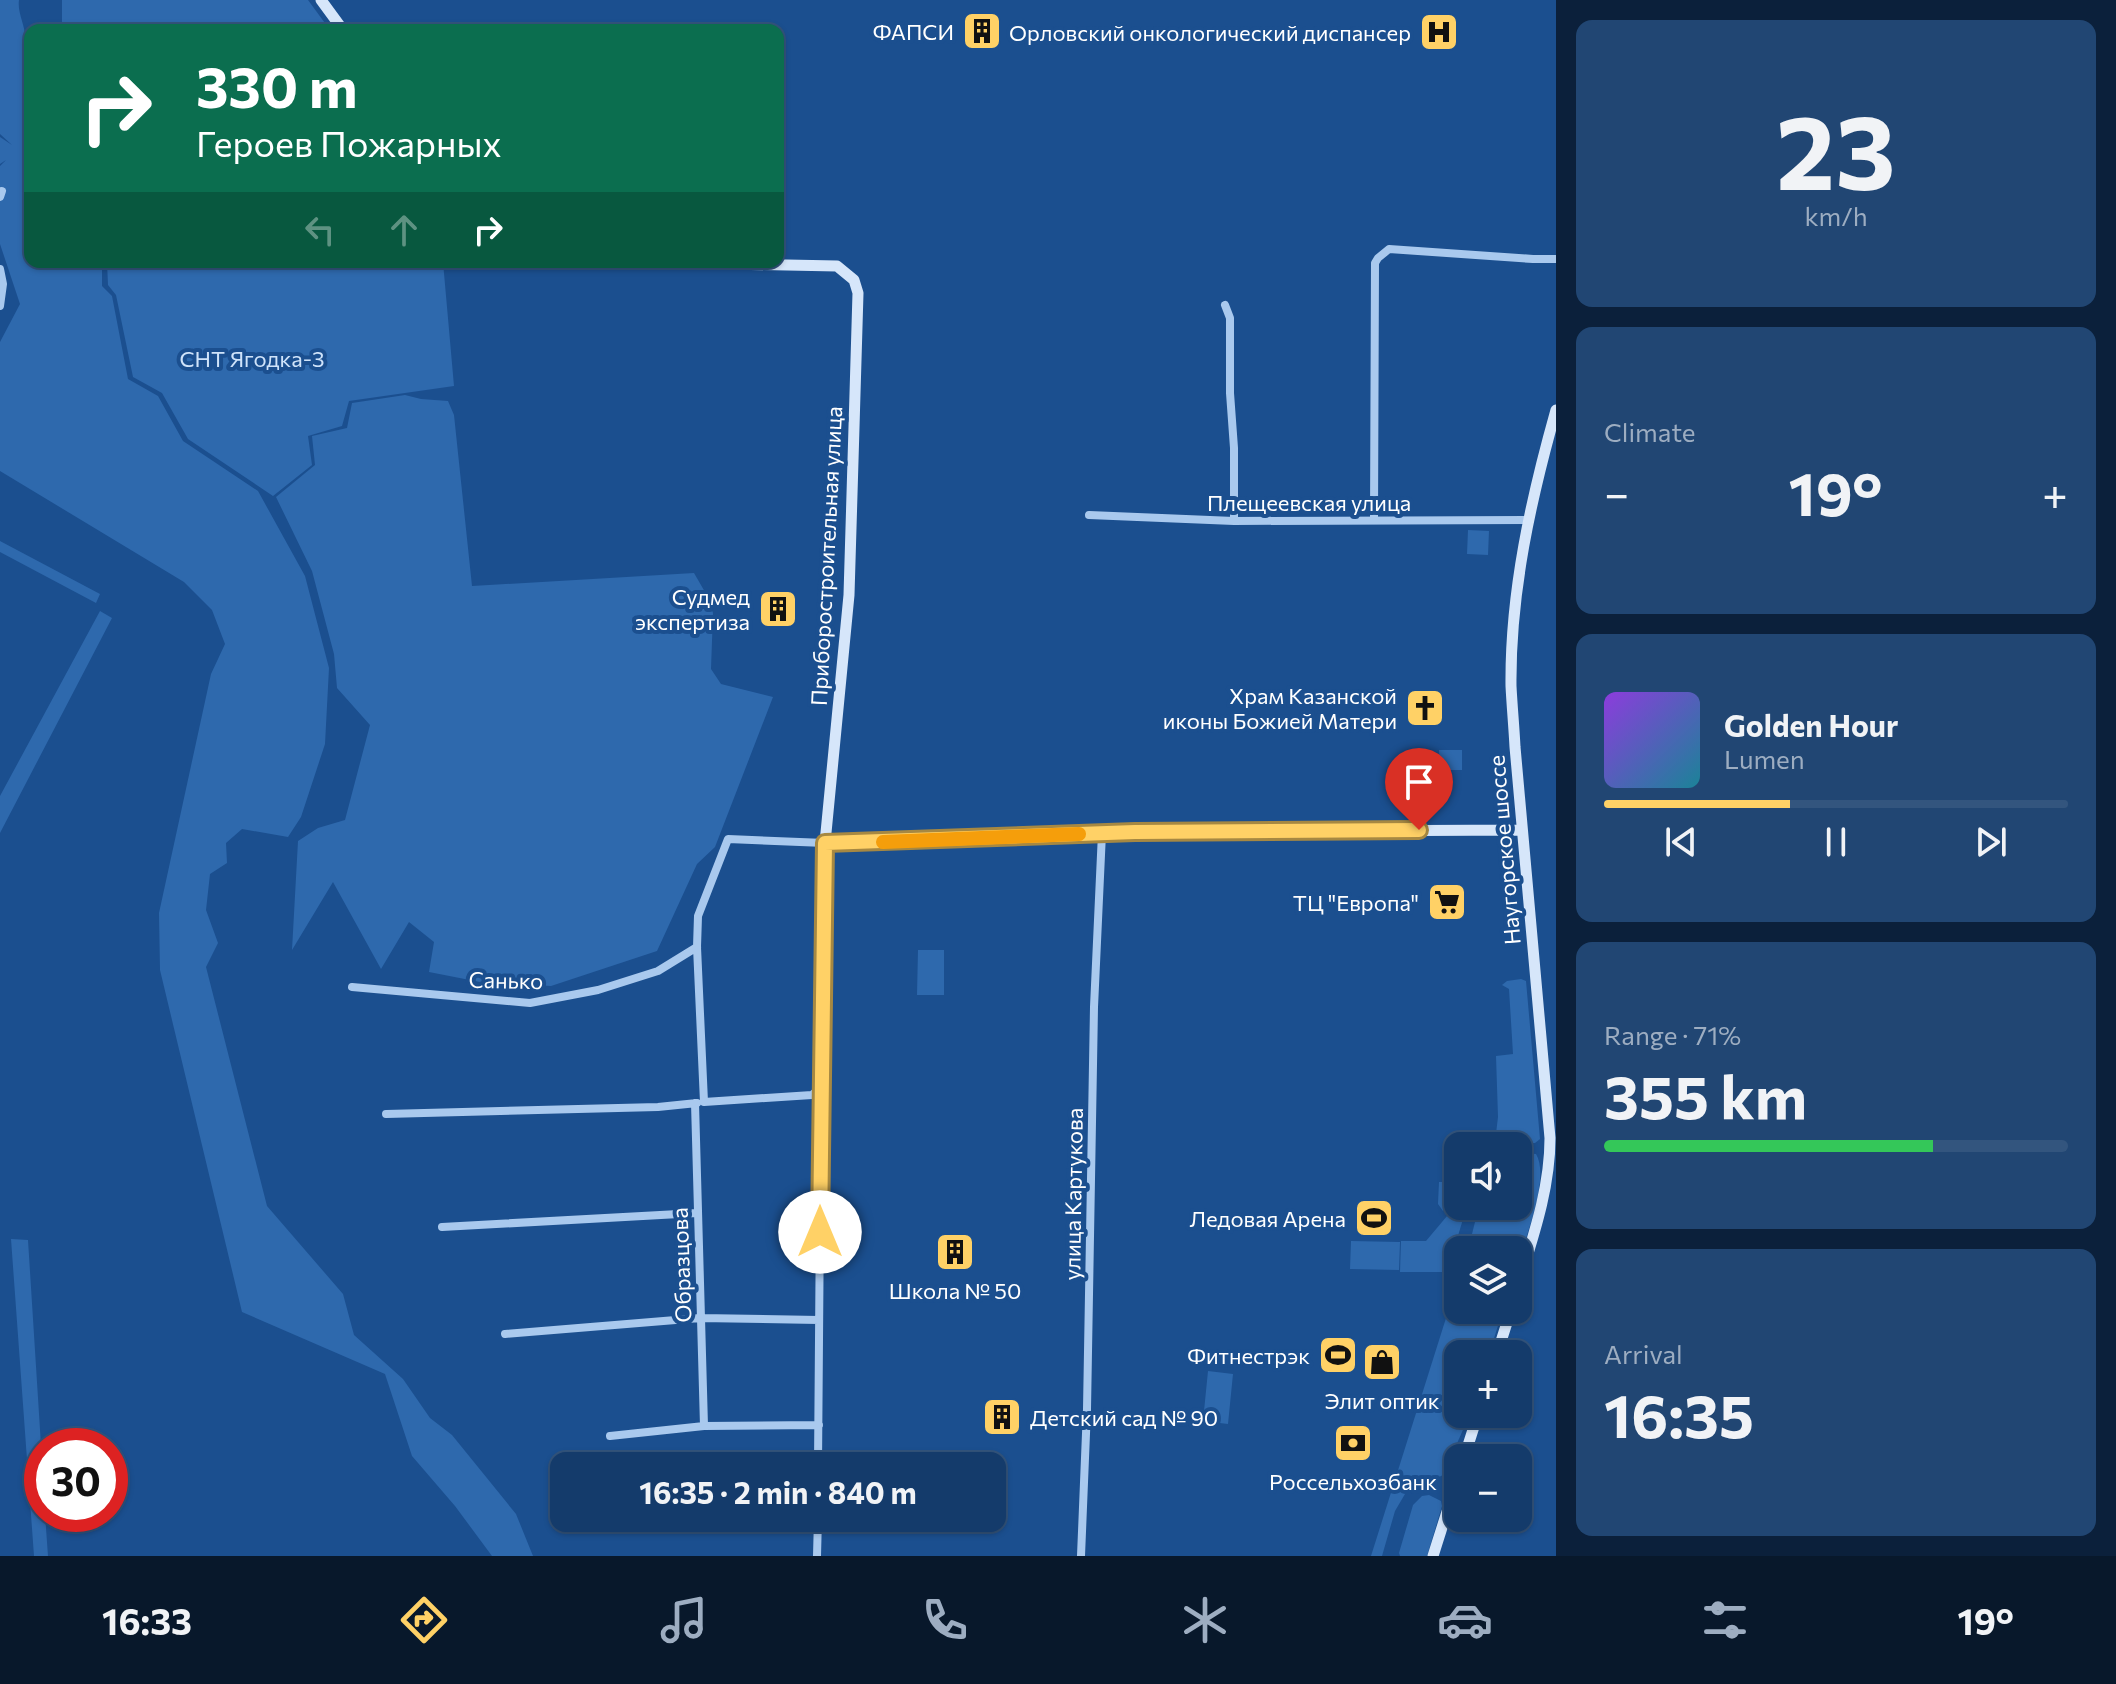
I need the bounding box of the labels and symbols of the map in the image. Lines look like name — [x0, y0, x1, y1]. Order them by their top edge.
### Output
building icon: ФАПСИ — [961, 10, 1003, 52]
hospital icon: Орловский онкологический диспансер — [1418, 11, 1460, 53]
place label: ФАПСИ — [873, 18, 954, 45]
place label: Орловский онкологический диспансер — [1009, 19, 1411, 46]
park label: СНТ Ягодка-3 — [180, 345, 324, 372]
street label: Приборостроительная улица — [805, 406, 847, 706]
street label: Плещеевская улица — [1207, 489, 1411, 516]
place label: Судмед экспертиза — [635, 583, 750, 635]
building icon: Судмед экспертиза — [757, 588, 799, 630]
place label: Храм Казанской иконы Божией Матери — [1163, 682, 1397, 734]
church icon: Храм Казанской иконы Божией Матери — [1404, 687, 1446, 729]
pin — [1385, 748, 1453, 830]
street label: Наугорское шоссе — [1482, 754, 1526, 946]
supermarket icon: ТЦ "Европа" — [1426, 881, 1468, 923]
place label: ТЦ "Европа" — [1293, 889, 1419, 916]
street label: Санько — [468, 966, 544, 994]
street label: улица Картукова — [1058, 1108, 1088, 1280]
position arrow — [778, 1190, 862, 1274]
sports icon: Ледовая Арена — [1353, 1197, 1395, 1239]
place label: Ледовая Арена — [1189, 1205, 1346, 1232]
street label: Образцова — [665, 1207, 697, 1323]
building icon: Школа № 50 — [934, 1231, 976, 1273]
place label: Школа № 50 — [889, 1277, 1021, 1304]
sports icon: Фитнестрэк — [1317, 1334, 1359, 1376]
shop icon: Элит оптик — [1361, 1341, 1403, 1383]
place label: Фитнестрэк — [1187, 1342, 1310, 1369]
place label: Элит оптик — [1324, 1387, 1440, 1414]
building icon: Детский сад № 90 — [981, 1396, 1023, 1438]
place label: Детский сад № 90 — [1030, 1404, 1218, 1431]
bank icon: Россельхозбанк — [1332, 1422, 1374, 1464]
speed limit sign: 30 — [24, 1428, 128, 1532]
place label: Россельхозбанк — [1269, 1468, 1437, 1495]

